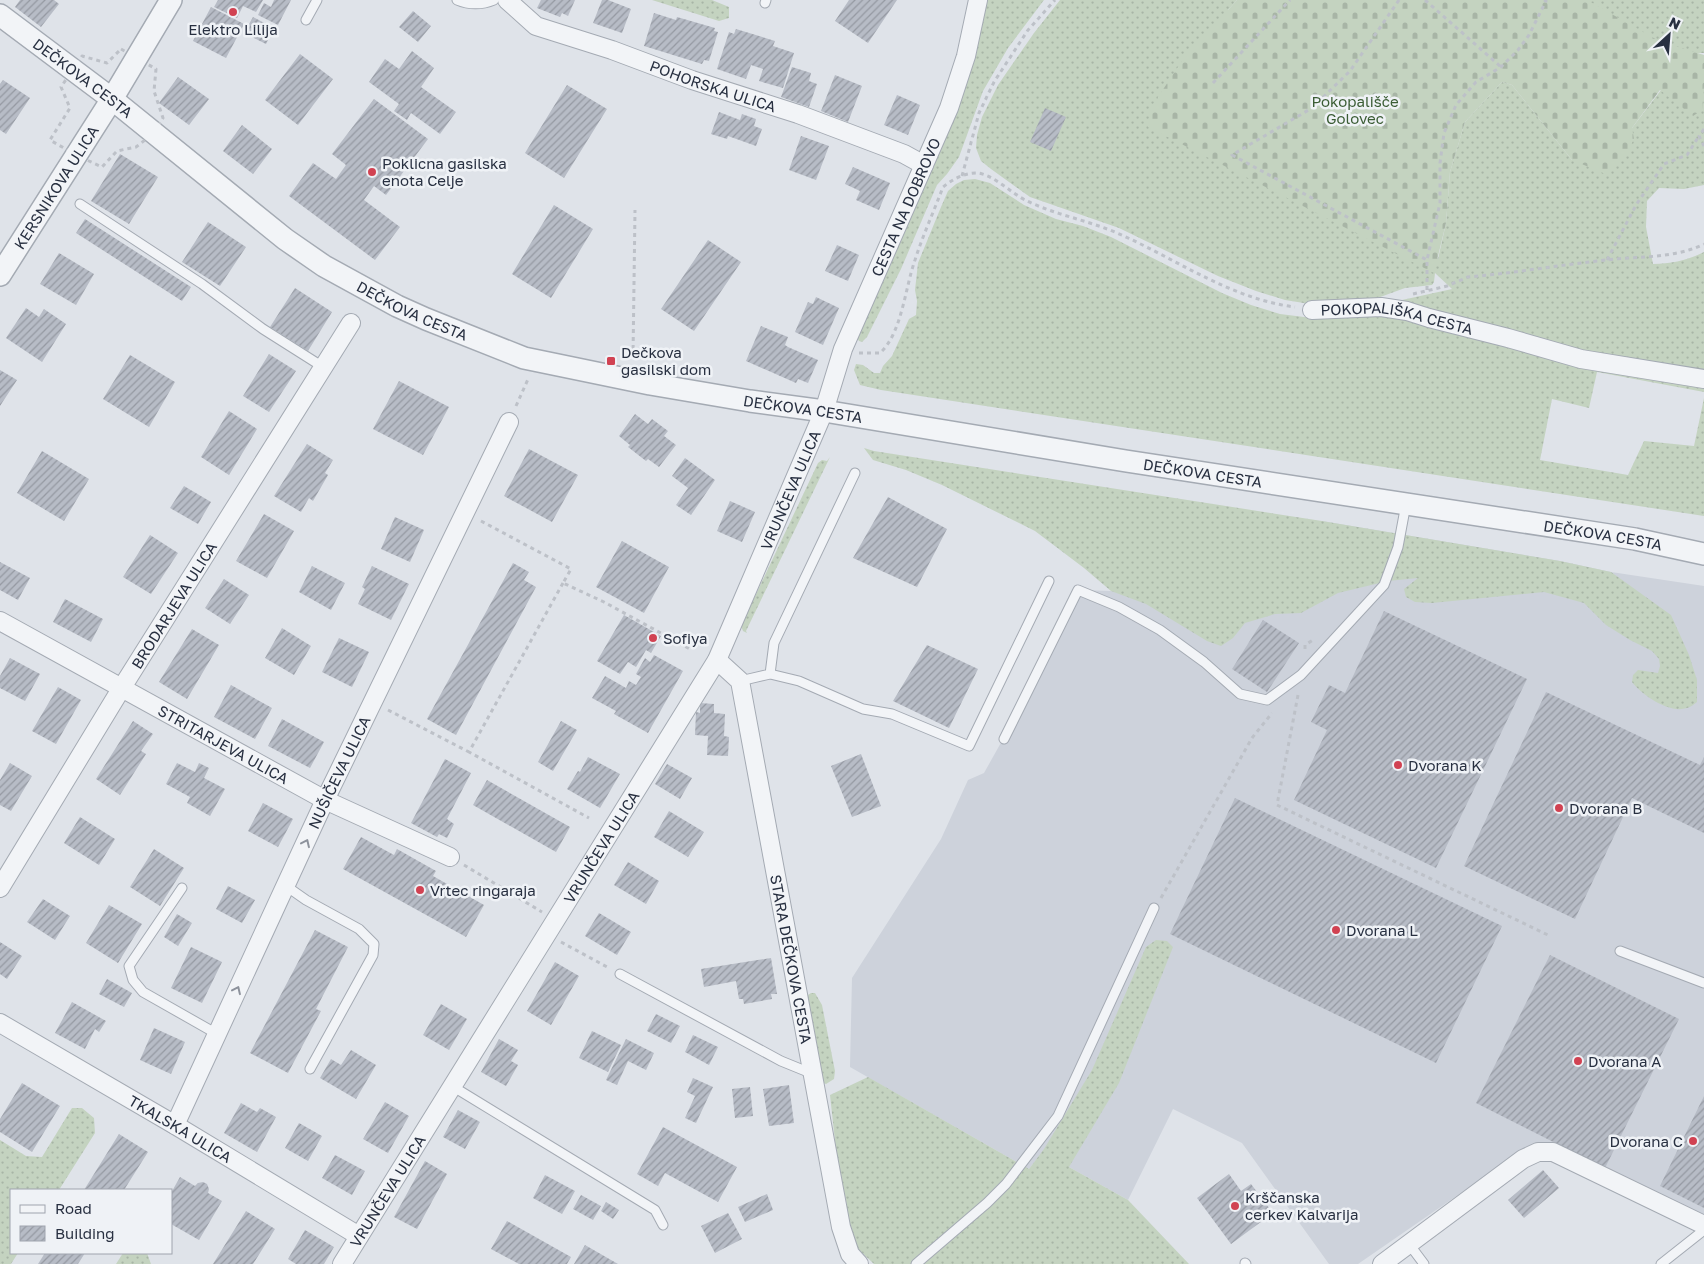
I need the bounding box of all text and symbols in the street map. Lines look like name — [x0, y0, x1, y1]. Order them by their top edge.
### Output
marker: Elektro Lilija — [227, 6, 239, 18]
north arrow — [1644, 10, 1694, 60]
text: N — [1666, 13, 1683, 33]
place label: Elektro Lilija — [188, 20, 278, 38]
street label: DEČKOVA CESTA — [30, 34, 136, 121]
street label: POHORSKA ULICA — [648, 56, 778, 115]
park label: Pokopališče Golovec — [1311, 92, 1399, 127]
street label: KERSNIKOVA ULICA — [10, 122, 102, 252]
street label: CESTA NA DOBROVO — [867, 135, 944, 279]
place label: Poklicna gasilska enota Celje — [382, 154, 507, 189]
marker: Poklicna gasilska enota Celje — [366, 166, 378, 178]
street label: DEČKOVA CESTA — [354, 277, 470, 344]
street label: POKOPALIŠKA CESTA — [1320, 298, 1475, 338]
place label: Dečkova gasilski dom — [621, 343, 711, 378]
marker: Dečkova gasilski dom — [605, 355, 617, 367]
street label: DEČKOVA CESTA — [742, 391, 864, 426]
street label: VRUNČEVA ULICA — [756, 427, 824, 553]
street label: DEČKOVA CESTA — [1142, 455, 1264, 491]
street label: DEČKOVA CESTA — [1542, 516, 1664, 554]
street label: BRODARJEVA ULICA — [127, 538, 220, 672]
place label: Sofiya — [663, 629, 707, 647]
marker: Sofiya — [647, 632, 659, 644]
street label: STRITARJEVA ULICA — [155, 701, 292, 787]
street label: NUŠIČEVA ULICA — [304, 713, 374, 831]
place label: Dvorana K — [1408, 756, 1482, 774]
marker: Dvorana K — [1392, 759, 1404, 771]
street label: VRUNČEVA ULICA — [559, 787, 643, 906]
place label: Dvorana B — [1569, 799, 1642, 817]
marker: Dvorana B — [1553, 802, 1565, 814]
one-way arrow — [299, 839, 310, 848]
street label: STARA DEČKOVA CESTA — [767, 873, 816, 1045]
place label: Vrtec ringaraja — [430, 881, 536, 899]
marker: Vrtec ringaraja — [414, 884, 426, 896]
place label: Dvorana L — [1346, 921, 1418, 939]
marker: Dvorana L — [1330, 924, 1342, 936]
one-way arrow — [231, 986, 241, 995]
place label: Dvorana A — [1588, 1052, 1661, 1070]
marker: Dvorana A — [1572, 1055, 1584, 1067]
street label: TKALSKA ULICA — [126, 1091, 235, 1166]
street label: VRUNČEVA ULICA — [346, 1132, 429, 1250]
place label: Dvorana C — [1610, 1132, 1683, 1150]
marker: Dvorana C — [1687, 1135, 1699, 1147]
place label: Krščanska cerkev Kalvarija — [1245, 1188, 1358, 1223]
legend — [10, 1189, 172, 1254]
text: Road — [55, 1199, 92, 1217]
marker: Krščanska cerkev Kalvarija — [1229, 1200, 1241, 1212]
text: Building — [55, 1224, 115, 1242]

